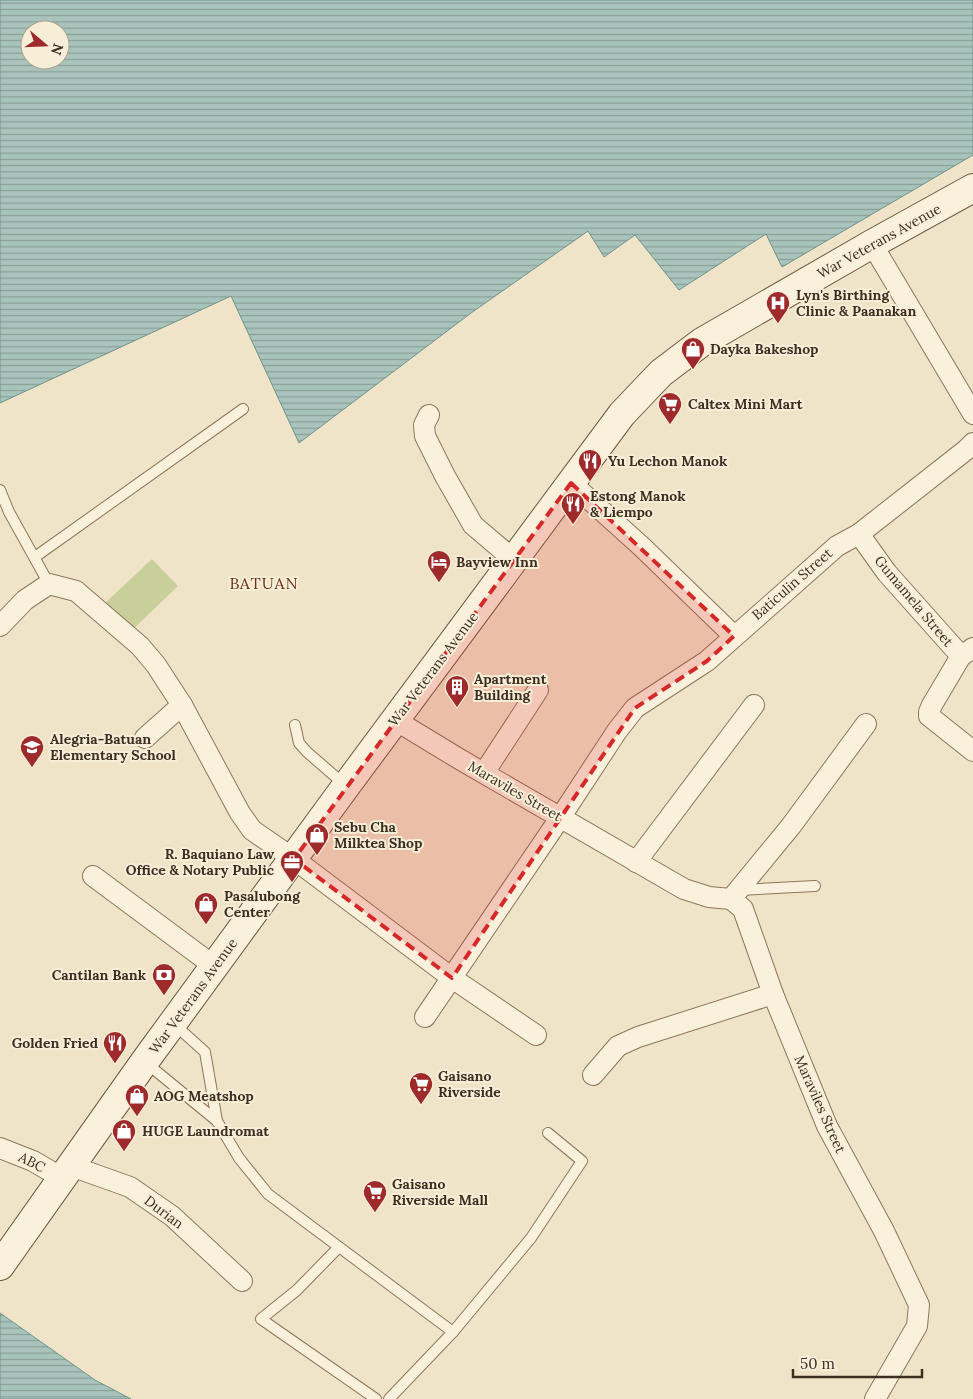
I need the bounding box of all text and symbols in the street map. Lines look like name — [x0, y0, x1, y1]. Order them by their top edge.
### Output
north arrow — [20, 20, 70, 70]
text: N — [47, 41, 68, 57]
street label: War Veterans Avenue — [814, 199, 944, 283]
place label: Lyn's Birthing Clinic & Paanakan — [796, 286, 916, 320]
hospital icon: Lyn's Birthing Clinic & Paanakan — [765, 290, 791, 324]
shop icon: Dayka Bakeshop — [680, 336, 706, 370]
place label: Dayka Bakeshop — [710, 340, 819, 358]
supermarket icon: Caltex Mini Mart — [657, 391, 683, 425]
place label: Caltex Mini Mart — [688, 395, 803, 413]
restaurant icon: Yu Lechon Manok — [577, 448, 603, 482]
place label: Yu Lechon Manok — [608, 452, 728, 470]
place label: Estong Manok & Liempo — [590, 487, 686, 521]
restaurant icon: Estong Manok & Liempo — [560, 491, 586, 525]
street label: Baticulin Street — [748, 544, 836, 624]
hotel icon: Bayview Inn — [426, 549, 452, 583]
street label: Gumamela Street — [871, 552, 958, 651]
place label: Bayview Inn — [456, 553, 538, 571]
district label: BATUAN — [229, 573, 299, 593]
street label: War Veterans Avenue — [384, 608, 482, 730]
place label: Apartment Building — [474, 670, 547, 704]
building icon: Apartment Building — [444, 674, 470, 708]
place label: Alegria-Batuan Elementary School — [50, 730, 176, 764]
school or university icon: Alegria-Batuan Elementary School — [19, 734, 45, 768]
street label: Maraviles Street — [465, 757, 566, 825]
place label: Sebu Cha Milktea Shop — [334, 818, 422, 852]
shop icon: Sebu Cha Milktea Shop — [304, 822, 330, 856]
place label: R. Baquiano Law Office & Notary Public — [126, 845, 275, 879]
office icon: R. Baquiano Law Office & Notary Public — [279, 849, 305, 883]
place label: Pasalubong Center — [224, 887, 301, 921]
shop icon: Pasalubong Center — [193, 891, 219, 925]
street label: War Veterans Avenue — [145, 934, 241, 1057]
bank icon: Cantilan Bank — [151, 962, 177, 996]
place label: Cantilan Bank — [52, 966, 147, 984]
restaurant icon: Golden Fried — [102, 1030, 128, 1064]
place label: Golden Fried — [12, 1034, 98, 1052]
street label: Maraviles Street — [790, 1052, 850, 1156]
place label: Gaisano Riverside — [438, 1067, 501, 1101]
supermarket icon: Gaisano Riverside — [408, 1071, 434, 1105]
shop icon: AOG Meatshop — [124, 1083, 150, 1117]
place label: AOG Meatshop — [154, 1087, 254, 1105]
shop icon: HUGE Laundromat — [111, 1118, 137, 1152]
place label: HUGE Laundromat — [142, 1122, 269, 1140]
street label: ABC — [15, 1147, 48, 1176]
place label: Gaisano Riverside Mall — [392, 1175, 489, 1209]
supermarket icon: Gaisano Riverside Mall — [362, 1179, 388, 1213]
street label: Durian — [141, 1191, 188, 1233]
scale bar — [793, 1346, 922, 1378]
text: 50 m — [800, 1354, 835, 1373]

